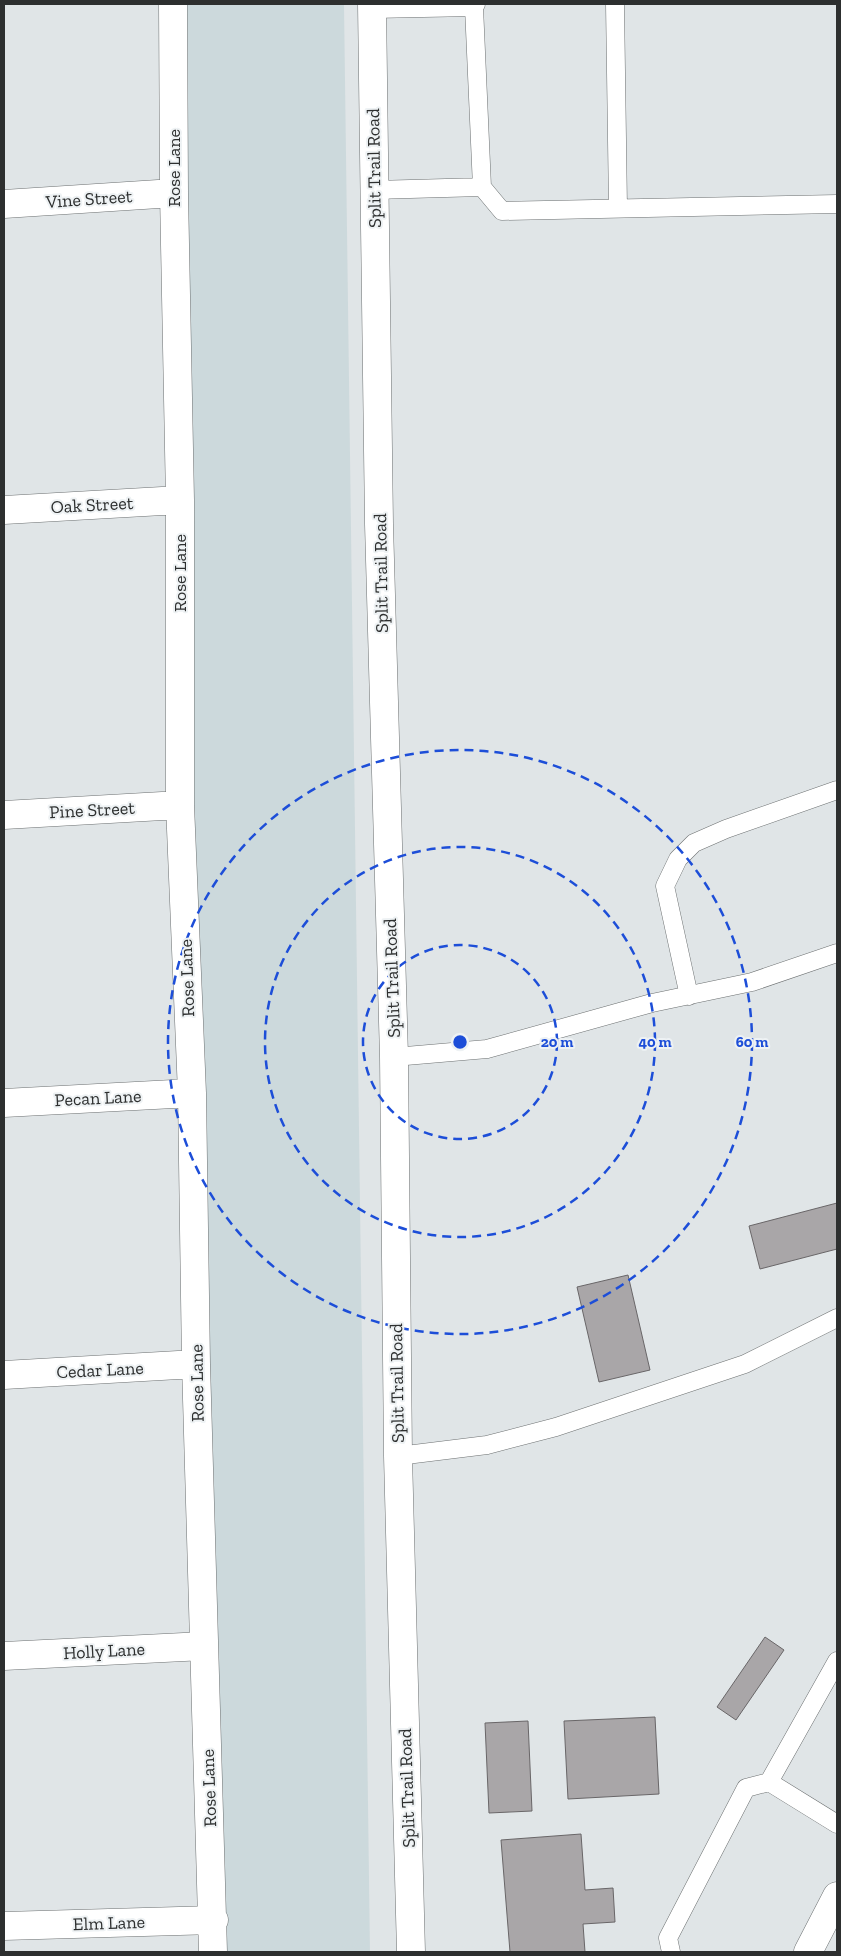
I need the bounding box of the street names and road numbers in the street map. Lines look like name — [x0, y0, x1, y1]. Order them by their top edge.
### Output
street label: Split Trail Road — [362, 108, 386, 228]
street label: Rose Lane — [163, 129, 185, 207]
street label: Vine Street — [44, 185, 133, 213]
street label: Oak Street — [50, 492, 134, 518]
street label: Split Trail Road — [369, 513, 393, 633]
street label: Rose Lane — [169, 534, 191, 612]
street label: Pine Street — [49, 797, 136, 823]
street label: Split Trail Road — [379, 918, 405, 1038]
street label: Rose Lane — [175, 939, 199, 1017]
street label: Pecan Lane — [54, 1085, 142, 1111]
street label: Split Trail Road — [385, 1323, 409, 1443]
street label: Rose Lane — [185, 1344, 209, 1422]
street label: Cedar Lane — [56, 1357, 144, 1383]
street label: Holly Lane — [63, 1638, 145, 1664]
street label: Split Trail Road — [394, 1728, 420, 1848]
street label: Rose Lane — [197, 1749, 221, 1827]
street label: Elm Lane — [72, 1911, 146, 1935]

